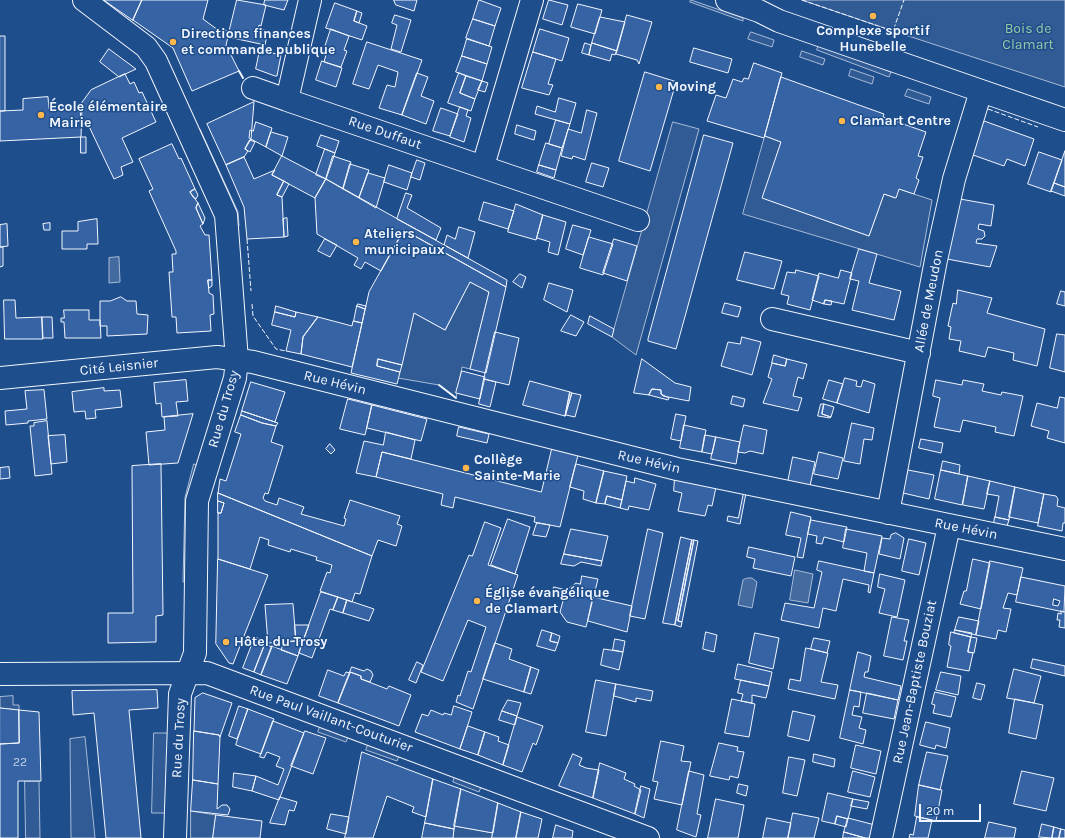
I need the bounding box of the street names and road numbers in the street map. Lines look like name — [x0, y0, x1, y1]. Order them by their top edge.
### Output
street label: Rue Duffaut — [346, 113, 424, 153]
street label: Allée de Meudon — [911, 248, 947, 354]
street label: Cité Leisnier — [79, 355, 159, 379]
street label: Rue Hévin — [302, 367, 368, 399]
street label: Rue du Trosy — [205, 368, 243, 450]
street label: Rue Hévin — [616, 447, 682, 477]
street label: Rue Hévin — [933, 515, 999, 543]
street label: Rue Jean-Baptiste Bouziat — [889, 598, 941, 766]
street label: Rue Paul Vaillant-Couturier — [247, 682, 415, 756]
street label: Rue du Trosy — [169, 698, 189, 778]

